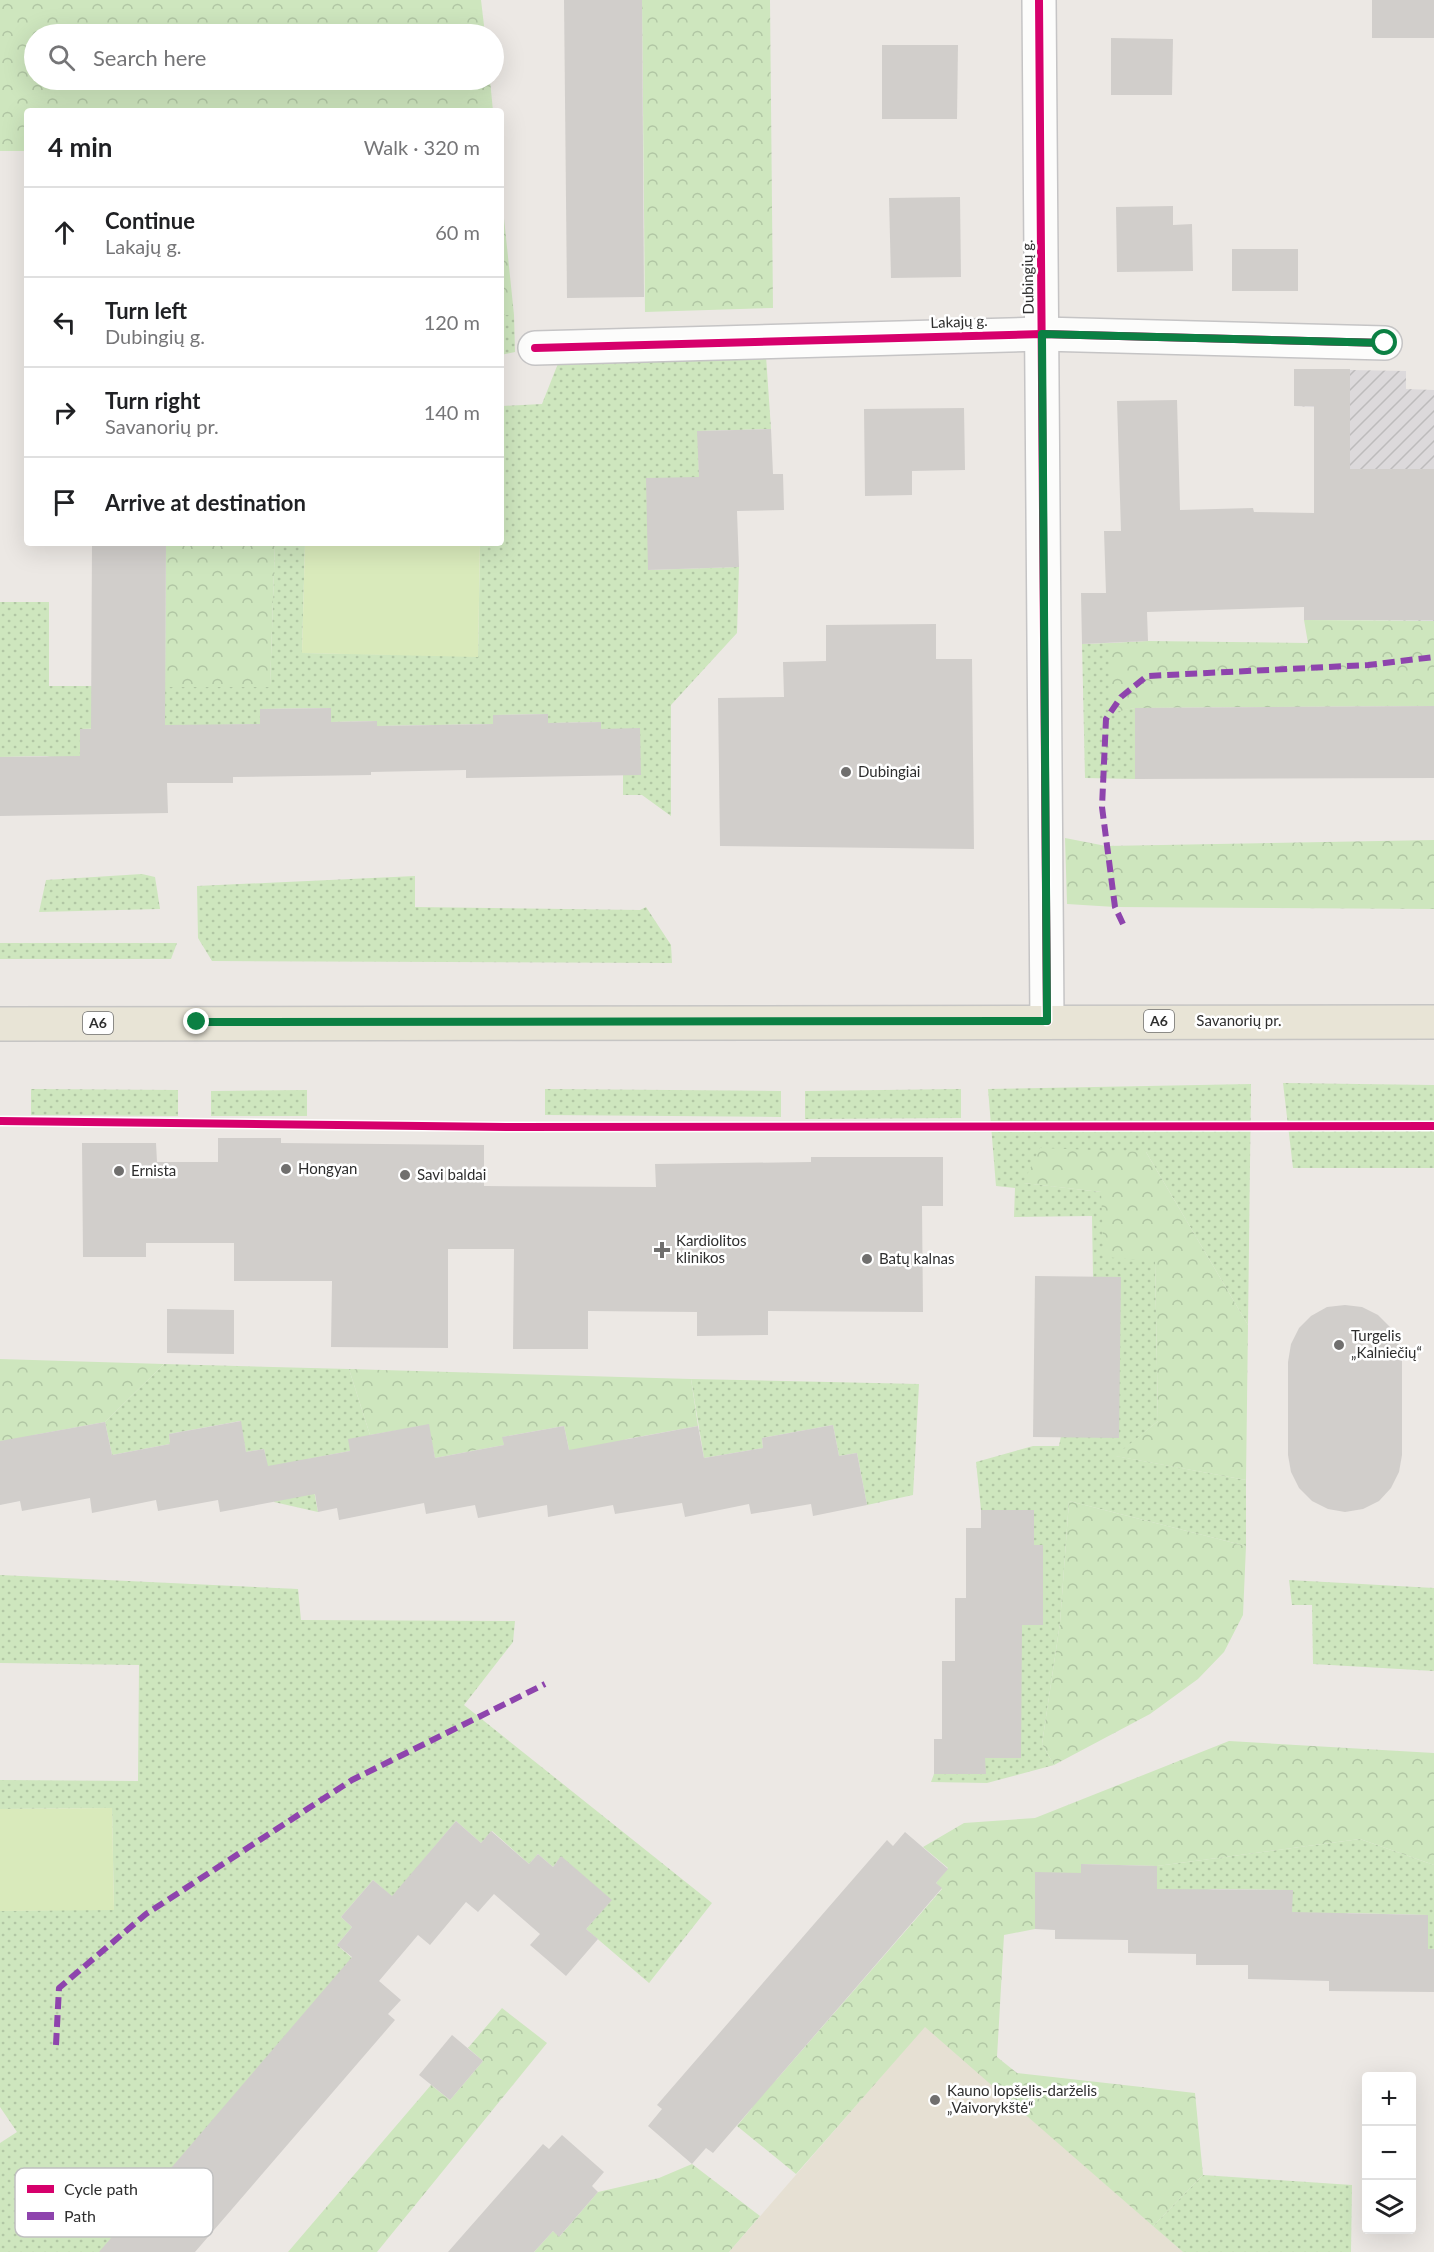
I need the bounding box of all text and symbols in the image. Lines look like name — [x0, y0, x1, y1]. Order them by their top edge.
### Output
search box — [24, 24, 504, 90]
icon: search — [45, 41, 78, 74]
text: Search here — [93, 44, 206, 71]
text: 4 min — [48, 131, 112, 163]
text: Walk · 320 m — [364, 135, 480, 159]
text: Continue — [105, 207, 195, 234]
icon: ahead — [48, 216, 81, 249]
text: 60 m — [435, 220, 480, 244]
text: Lakajų g. — [105, 234, 182, 258]
street label: Dubingių g. — [1017, 239, 1037, 315]
text: Turn left — [105, 297, 187, 324]
icon: left — [48, 306, 81, 339]
text: 120 m — [424, 310, 480, 334]
street label: Lakajų g. — [930, 311, 988, 331]
text: Dubingių g. — [105, 324, 205, 348]
route start — [1371, 329, 1397, 355]
text: Turn right — [105, 387, 200, 414]
icon: right — [48, 396, 81, 429]
text: 140 m — [424, 400, 480, 424]
text: Savanorių pr. — [105, 414, 219, 438]
icon: arrive — [48, 486, 81, 519]
text: Arrive at destination — [105, 489, 306, 516]
place label: Dubingiai — [858, 762, 920, 780]
marker: Dubingiai — [839, 765, 853, 779]
route end — [183, 1008, 209, 1034]
road number: A6 — [1144, 1010, 1174, 1032]
street label: Savanorių pr. — [1196, 1011, 1282, 1029]
road number: A6 — [83, 1012, 113, 1034]
place label: Hongyan — [298, 1159, 357, 1177]
place label: Ernista — [131, 1161, 176, 1179]
marker: Hongyan — [279, 1162, 293, 1176]
marker: Ernista — [112, 1164, 126, 1178]
place label: Savi baldai — [417, 1165, 486, 1183]
marker: Savi baldai — [398, 1168, 412, 1182]
place label: Kardiolitos klinikos — [676, 1231, 747, 1266]
marker: Kardiolitos klinikos — [653, 1241, 671, 1259]
place label: Batų kalnas — [879, 1249, 954, 1267]
marker: Batų kalnas — [860, 1252, 874, 1266]
place label: Turgelis „Kalniečių“ — [1351, 1326, 1422, 1361]
marker: Turgelis „Kalniečių“ — [1332, 1338, 1346, 1352]
map controls — [1362, 2072, 1416, 2234]
button: + — [1362, 2072, 1416, 2126]
place label: Kauno lopšelis-darželis „Vaivorykštė“ — [947, 2081, 1097, 2116]
marker: Kauno lopšelis-darželis „Vaivorykštė“ — [928, 2093, 942, 2107]
button: − — [1362, 2126, 1416, 2180]
legend — [15, 2168, 213, 2237]
text: Cycle path — [64, 2179, 138, 2198]
button: layers — [1362, 2180, 1416, 2234]
text: Path — [64, 2206, 96, 2225]

